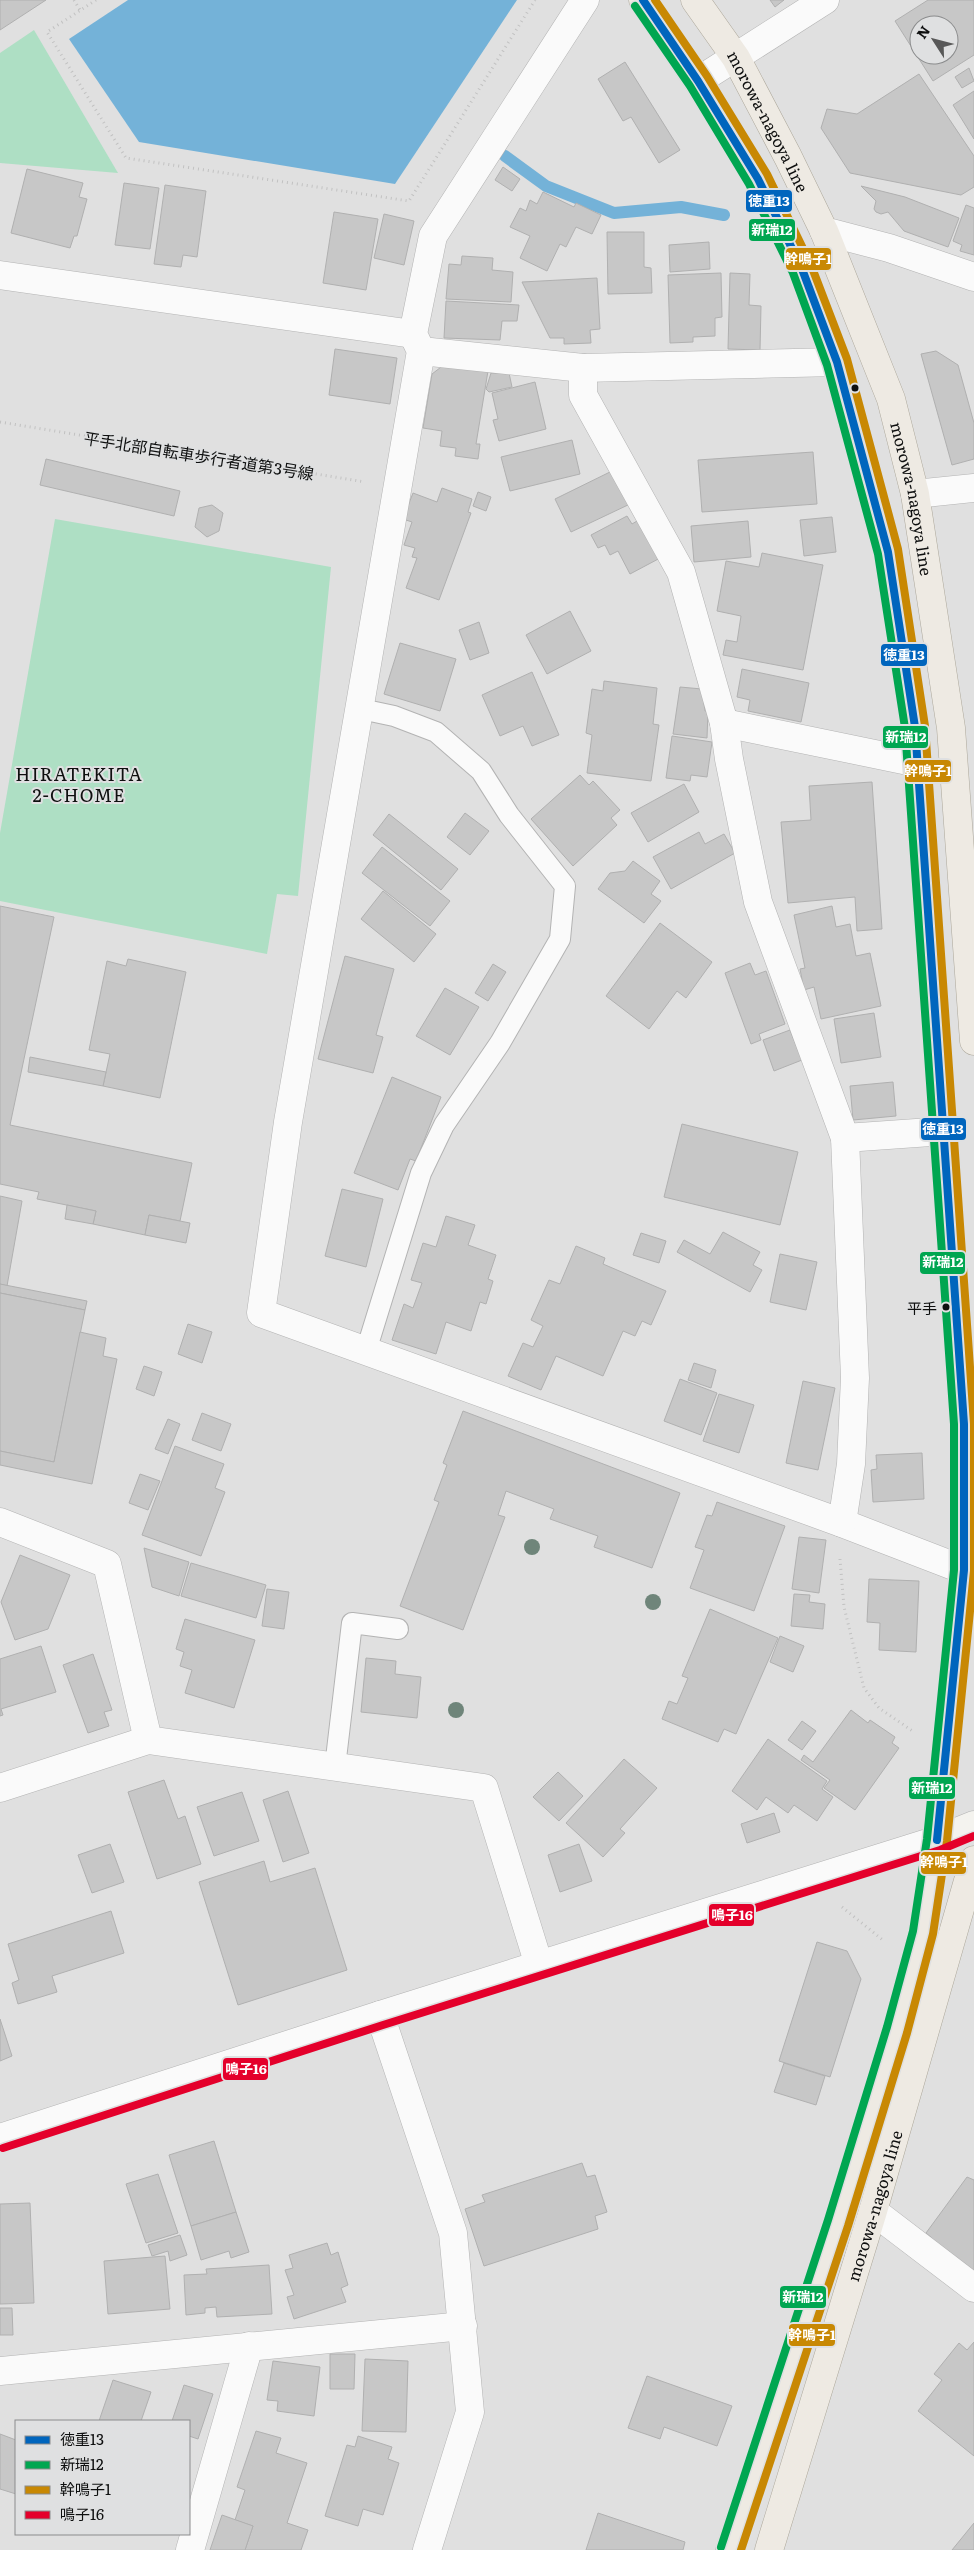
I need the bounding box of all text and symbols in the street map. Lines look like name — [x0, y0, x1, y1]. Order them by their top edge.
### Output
north arrow — [909, 15, 959, 65]
text: N — [911, 21, 934, 42]
street label: morowa-nagoya line — [722, 46, 815, 196]
line badge: 徳重13 — [745, 189, 793, 213]
text: 徳重13 — [748, 190, 790, 210]
line badge: 新瑞12 — [748, 218, 796, 242]
text: 新瑞12 — [751, 219, 793, 239]
line badge: 幹鳴子1 — [785, 247, 832, 271]
text: 幹鳴子1 — [784, 248, 832, 268]
unlabelled marker — [850, 383, 860, 393]
street label: morowa-nagoya line — [885, 419, 939, 577]
street label: 平手北部自転車歩行者道第3号線 — [82, 425, 316, 485]
line badge: 徳重13 — [880, 643, 928, 667]
text: 徳重13 — [883, 644, 925, 664]
line badge: 新瑞12 — [882, 725, 929, 749]
text: 新瑞12 — [885, 726, 927, 746]
line badge: 幹鳴子1 — [904, 759, 952, 783]
district label: HIRATEKITA 2-CHOME — [15, 760, 143, 808]
text: 幹鳴子1 — [904, 760, 952, 780]
line badge: 徳重13 — [920, 1117, 967, 1141]
text: 徳重13 — [922, 1118, 964, 1138]
line badge: 新瑞12 — [919, 1251, 966, 1275]
text: 新瑞12 — [922, 1251, 964, 1271]
place label: 平手 — [907, 1296, 937, 1319]
marker: 平手 — [941, 1302, 951, 1312]
line badge: 新瑞12 — [908, 1776, 956, 1800]
text: 新瑞12 — [911, 1777, 953, 1797]
text: 幹鳴子1 — [920, 1851, 968, 1871]
line badge: 幹鳴子1 — [920, 1851, 967, 1875]
line badge: 鳴子16 — [708, 1903, 755, 1927]
text: 鳴子16 — [711, 1904, 753, 1924]
line badge: 鳴子16 — [222, 2057, 269, 2081]
text: 鳴子16 — [225, 2058, 267, 2078]
street label: morowa-nagoya line — [840, 2127, 908, 2284]
line badge: 新瑞12 — [779, 2285, 827, 2309]
text: 新瑞12 — [782, 2286, 824, 2306]
line badge: 幹鳴子1 — [788, 2323, 836, 2347]
text: 幹鳴子1 — [788, 2324, 836, 2344]
legend — [15, 2420, 190, 2535]
text: 徳重13 — [60, 2427, 104, 2450]
text: 新瑞12 — [60, 2452, 104, 2475]
text: 幹鳴子1 — [60, 2477, 111, 2500]
text: 鳴子16 — [60, 2502, 104, 2525]

